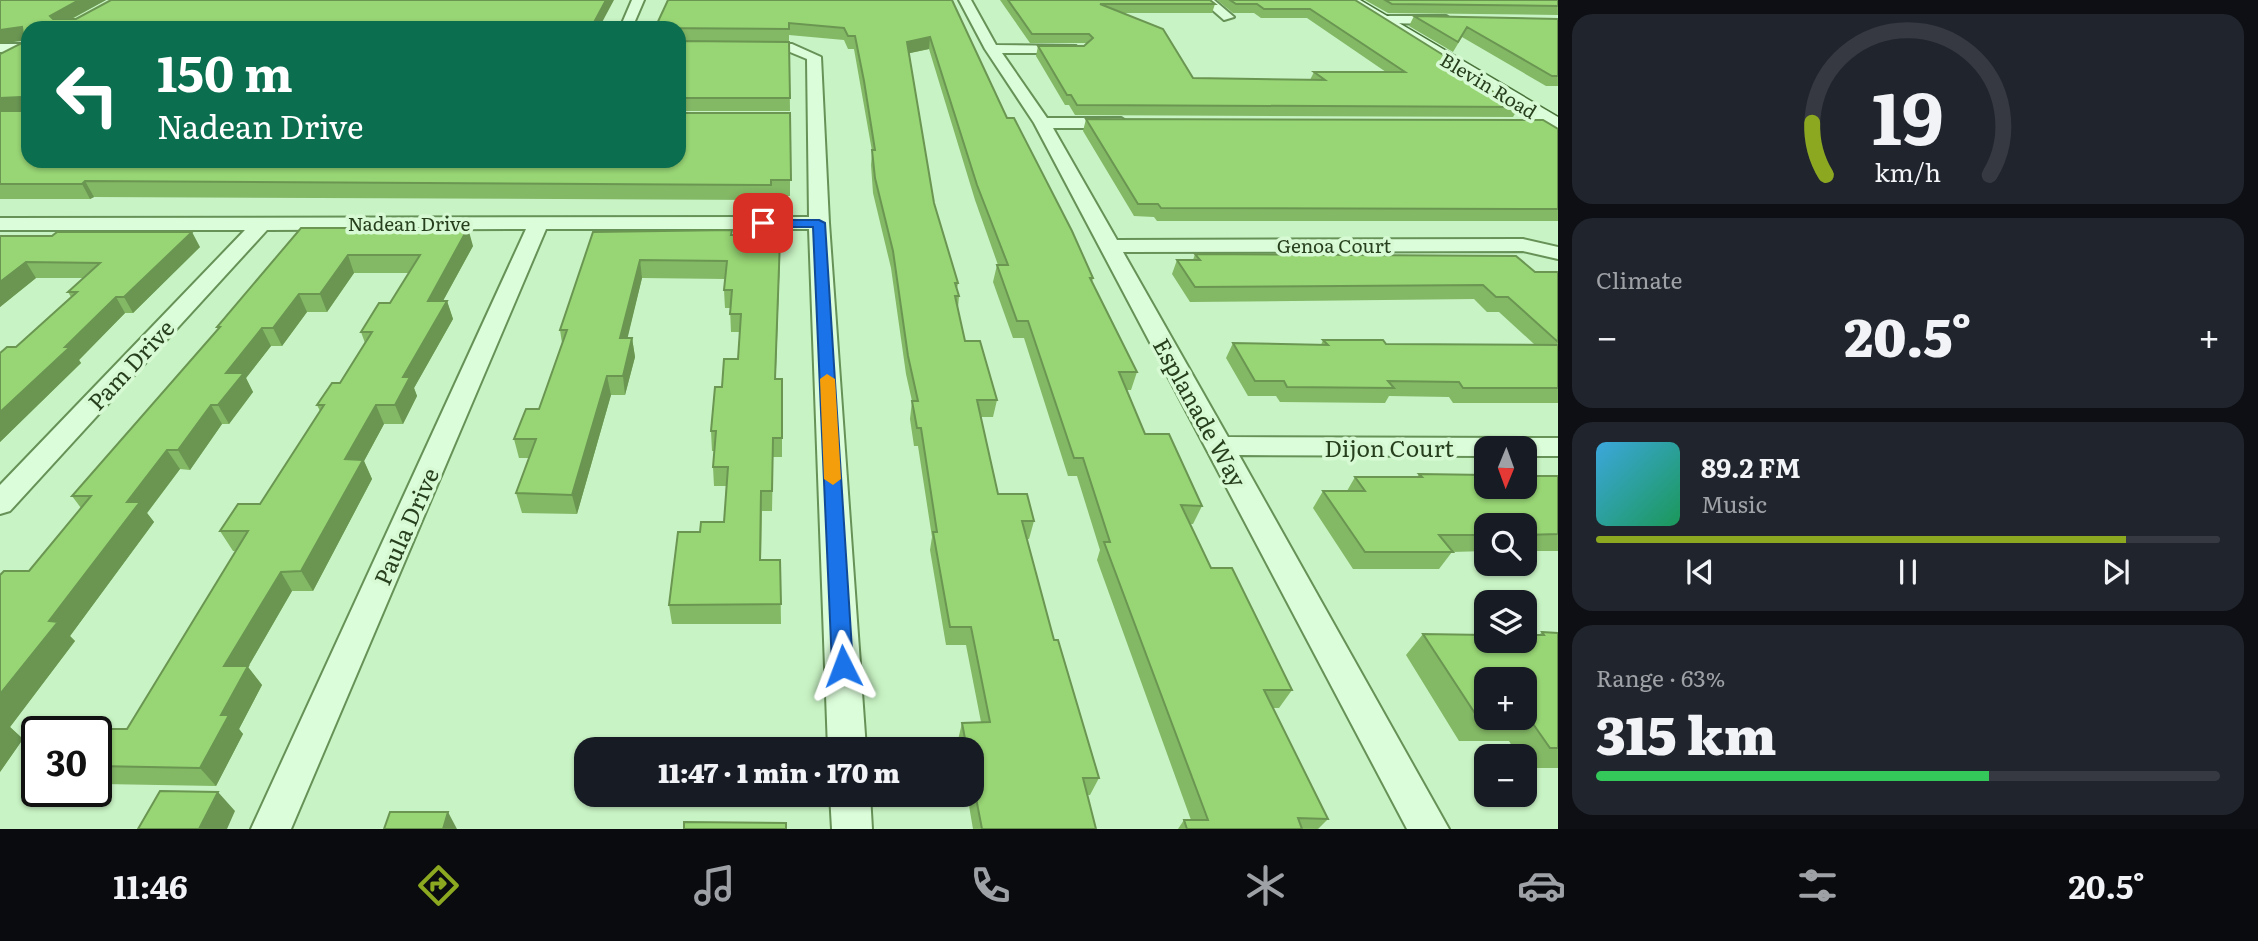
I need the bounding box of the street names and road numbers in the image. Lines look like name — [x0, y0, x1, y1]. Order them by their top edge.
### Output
street label: Blevin Road — [1435, 45, 1543, 125]
street label: Nadean Drive — [348, 209, 470, 237]
street label: Genoa Court — [1277, 231, 1392, 259]
street label: Pam Drive — [79, 311, 181, 417]
street label: Esplanade Way — [1146, 331, 1256, 493]
street label: Dijon Court — [1324, 430, 1455, 464]
street label: Paula Drive — [364, 462, 446, 590]

